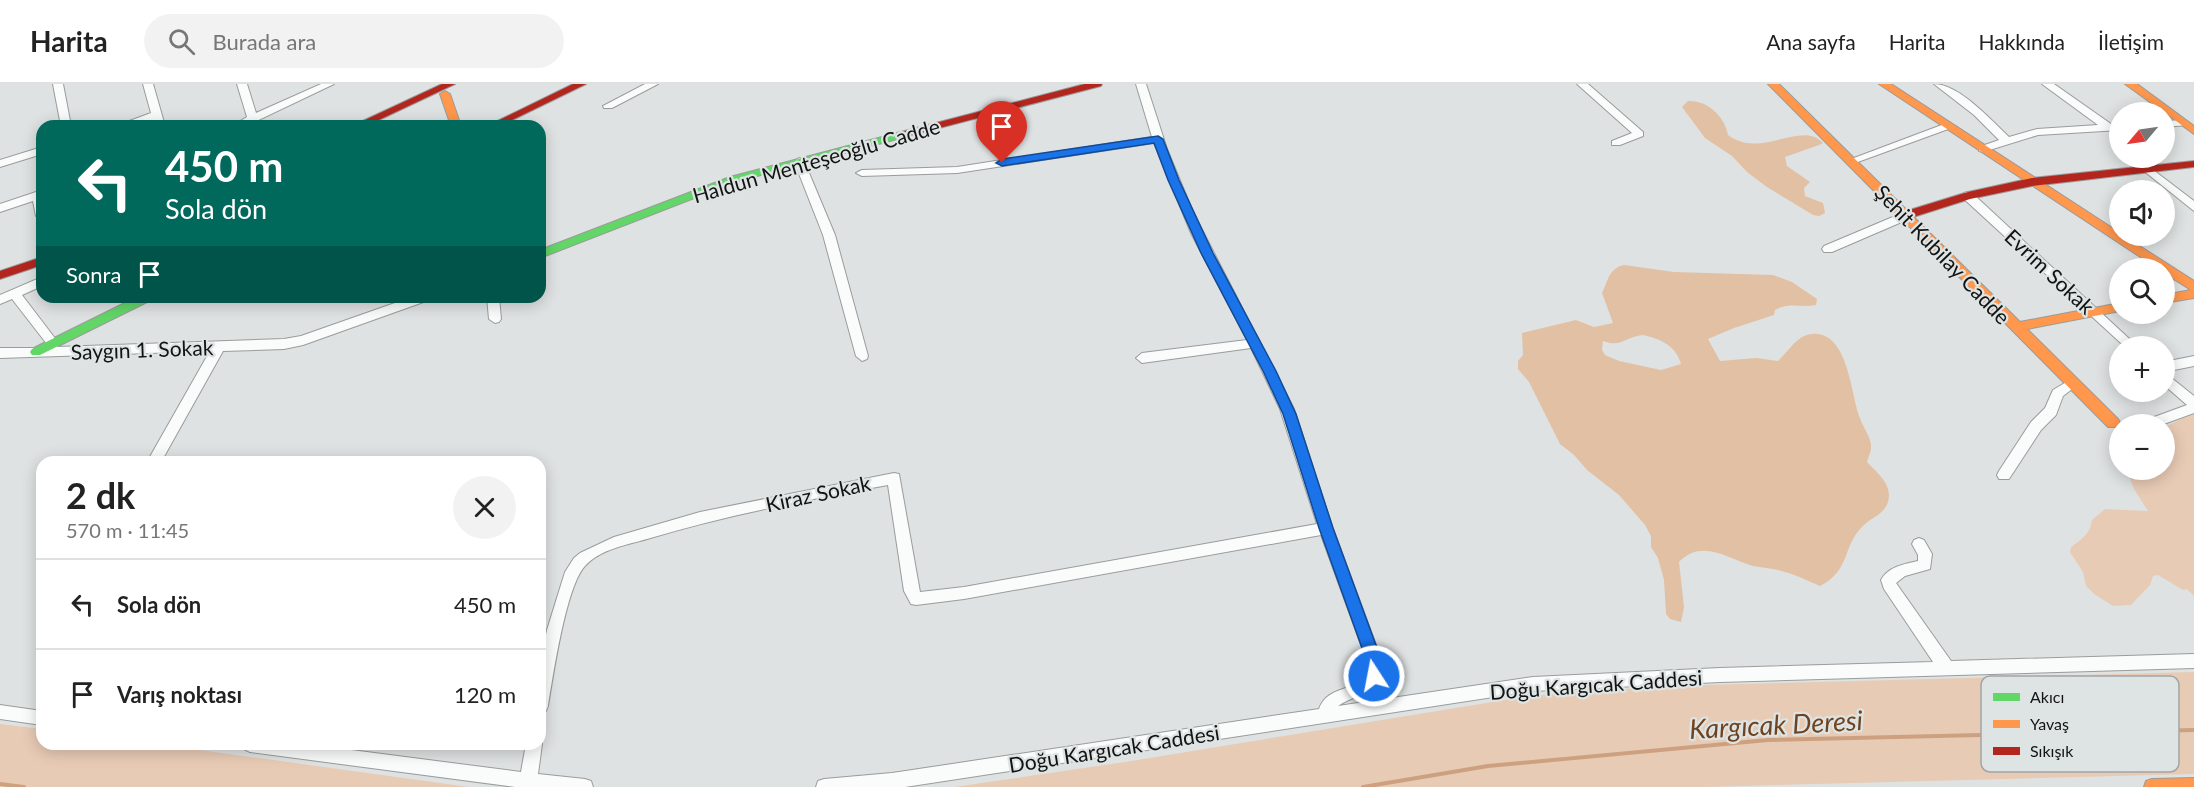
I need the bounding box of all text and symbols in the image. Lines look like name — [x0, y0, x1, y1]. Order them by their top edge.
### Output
search box — [144, 14, 564, 68]
text: Harita — [30, 24, 108, 58]
icon: search — [165, 25, 198, 58]
text: Burada ara — [213, 28, 316, 55]
text: Ana sayfa — [1766, 29, 1856, 54]
text: Harita — [1889, 29, 1945, 54]
text: Hakkında — [1978, 29, 2065, 54]
text: İletişim — [2098, 29, 2164, 54]
pin — [976, 101, 1027, 163]
north arrow — [2109, 102, 2175, 168]
map controls — [2109, 102, 2175, 480]
icon: arrive — [985, 110, 1018, 143]
street label: Haldun Menteşeoğlu Cadde — [689, 113, 943, 207]
text: 450 m — [165, 141, 283, 191]
icon: left — [66, 144, 144, 222]
street label: Şehit Kubilay Cadde — [1870, 179, 2016, 329]
button: sound — [2109, 180, 2175, 246]
text: Sola dön — [165, 192, 267, 225]
street label: Evrim Sokak — [2000, 223, 2100, 319]
icon: arrive — [133, 258, 166, 291]
button: search — [2109, 258, 2175, 324]
text: Sonra — [66, 261, 121, 288]
street label: Saygın 1. Sokak — [70, 334, 214, 364]
button: + — [2109, 336, 2175, 402]
button: − — [2109, 414, 2175, 480]
street label: Kiraz Sokak — [763, 470, 873, 516]
text: 2 dk — [66, 473, 135, 517]
button: close — [453, 476, 516, 539]
text: 570 m · 11:45 — [66, 518, 189, 542]
icon: left — [66, 588, 99, 621]
text: Sola dön — [117, 591, 201, 618]
text: 450 m — [454, 591, 516, 618]
position arrow — [1342, 644, 1406, 708]
street label: Doğu Kargıcak Caddesi — [1489, 664, 1703, 704]
legend — [1981, 676, 2179, 772]
icon: arrive — [66, 678, 99, 711]
text: Varış noktası — [117, 681, 242, 708]
text: 120 m — [454, 681, 516, 708]
text: Akıcı — [2030, 687, 2064, 706]
water label: Kargıcak Deresi — [1688, 703, 1864, 745]
text: Yavaş — [2030, 714, 2069, 733]
street label: Doğu Kargıcak Caddesi — [1007, 719, 1221, 777]
text: Sıkışık — [2030, 741, 2074, 760]

